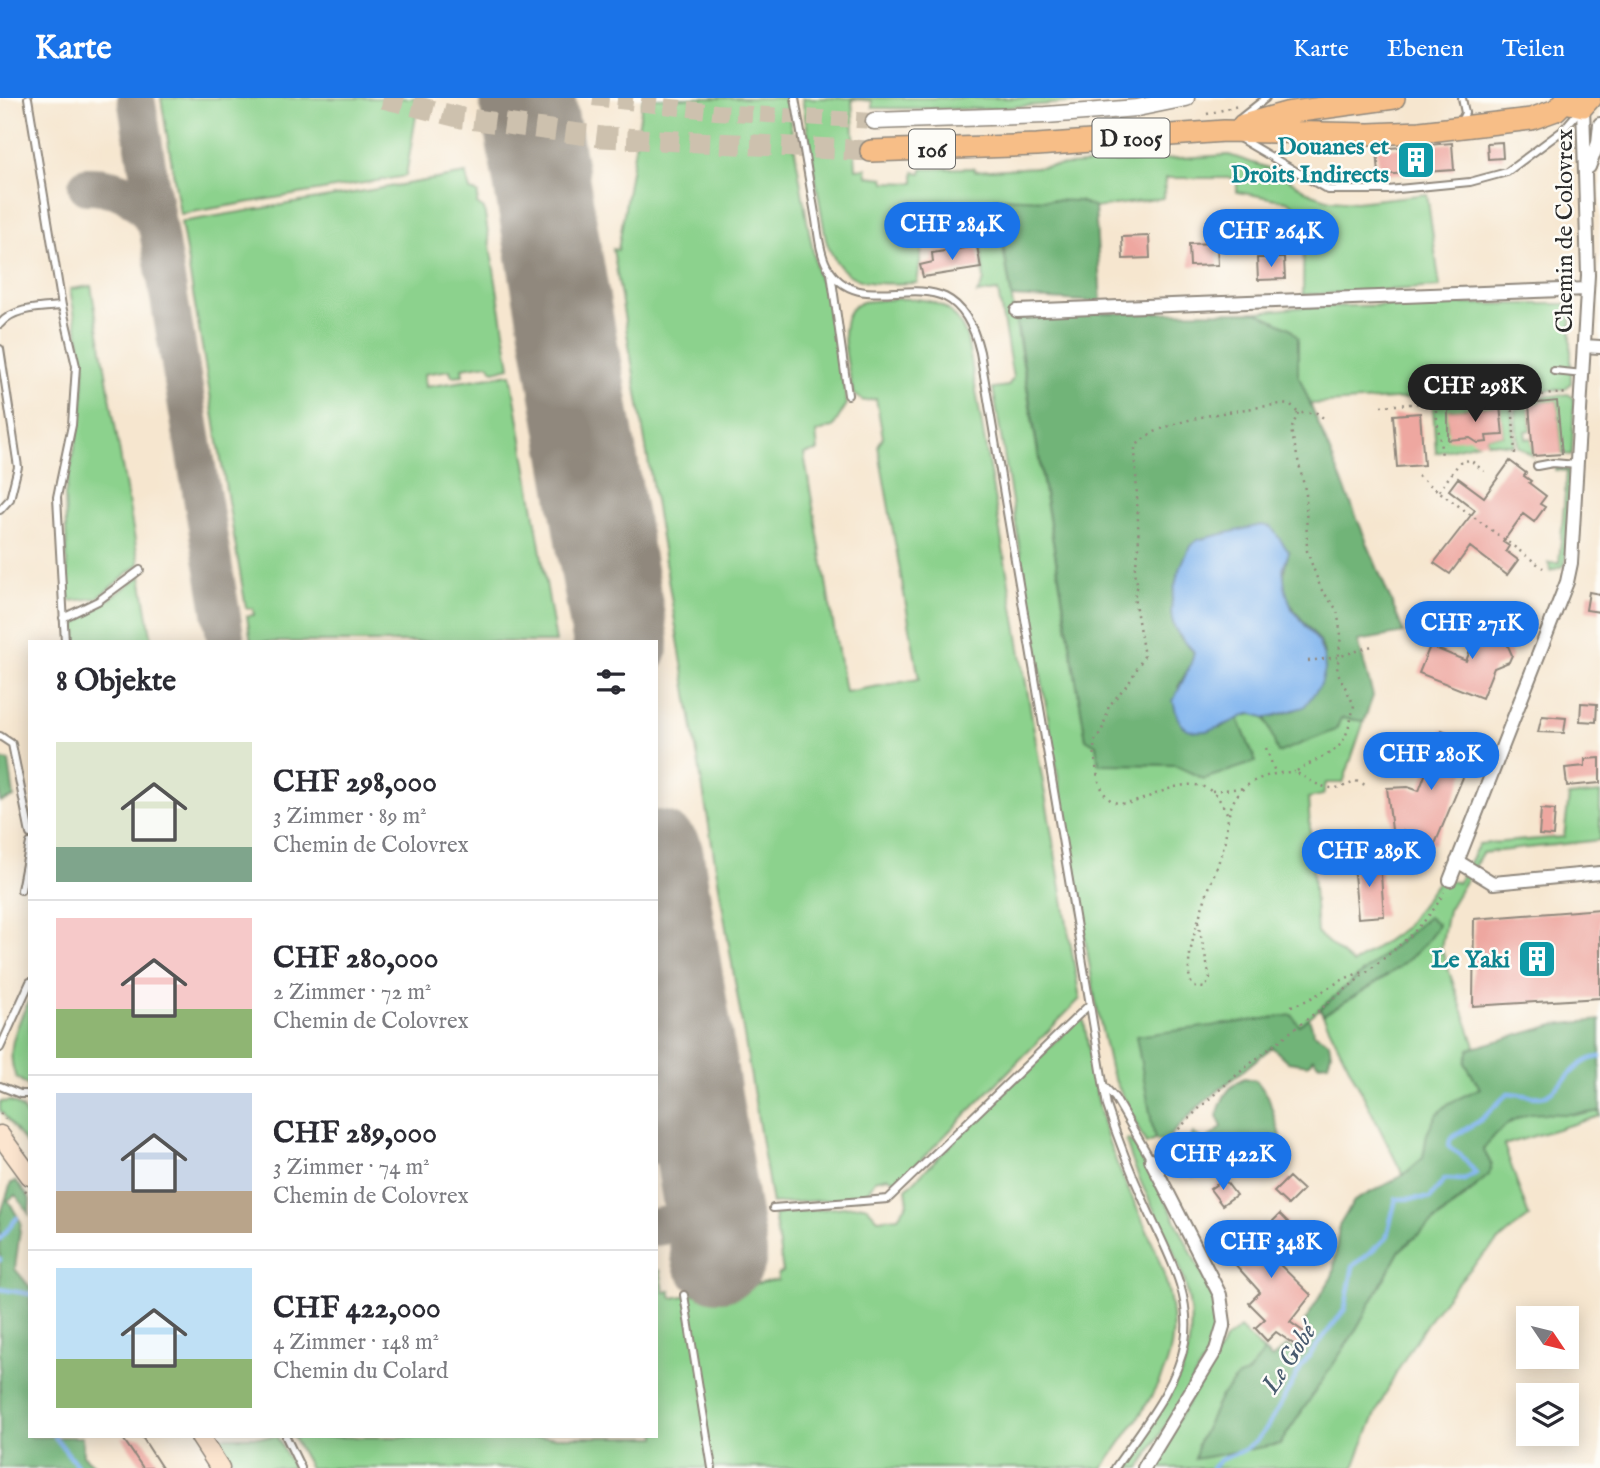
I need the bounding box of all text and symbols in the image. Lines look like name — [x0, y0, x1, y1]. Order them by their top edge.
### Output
text: Karte — [35, 28, 112, 70]
text: Karte — [1293, 34, 1349, 65]
text: Ebenen — [1387, 34, 1464, 65]
text: Teilen — [1502, 34, 1565, 65]
road number: D 1005 — [1092, 118, 1170, 158]
street label: Chemin de Colovrex — [1550, 129, 1581, 333]
road number: 106 — [909, 130, 955, 168]
place label: Douanes et Droits Indirects — [1231, 132, 1390, 191]
building icon: Douanes et Droits Indirects — [1395, 139, 1437, 181]
pin: CHF 284K — [880, 202, 1024, 262]
pin: CHF 264K — [1199, 209, 1343, 269]
text: CHF 284K — [900, 210, 1004, 239]
text: CHF 264K — [1219, 217, 1323, 246]
pin: CHF 298K — [1403, 364, 1547, 424]
text: CHF 298K — [1424, 372, 1526, 401]
pin: CHF 271K — [1400, 602, 1544, 661]
text: CHF 271K — [1421, 609, 1523, 638]
text: 8 Objekte — [56, 663, 176, 701]
icon: filters — [592, 663, 630, 701]
pin: CHF 280K — [1359, 732, 1503, 792]
text: CHF 280K — [1379, 740, 1483, 769]
text: CHF 298,000 — [273, 764, 437, 802]
icon: home — [112, 770, 196, 854]
text: 3 Zimmer · 89 m² — [273, 802, 427, 831]
pin: CHF 289K — [1297, 830, 1441, 889]
text: Chemin de Colovrex — [273, 831, 469, 860]
text: CHF 289K — [1318, 837, 1420, 866]
building icon: Le Yaki — [1516, 938, 1558, 980]
text: CHF 280,000 — [273, 940, 439, 978]
place label: Le Yaki — [1431, 945, 1511, 976]
icon: home — [112, 946, 196, 1030]
text: 2 Zimmer · 72 m² — [273, 978, 431, 1007]
text: Chemin de Colovrex — [273, 1007, 469, 1036]
text: CHF 289,000 — [273, 1115, 437, 1153]
icon: home — [112, 1121, 196, 1205]
pin: CHF 422K — [1151, 1132, 1295, 1192]
text: CHF 422K — [1170, 1140, 1276, 1169]
text: 3 Zimmer · 74 m² — [273, 1153, 430, 1182]
text: Chemin de Colovrex — [273, 1182, 469, 1211]
pin: CHF 348K — [1199, 1220, 1343, 1280]
text: CHF 348K — [1220, 1228, 1322, 1257]
text: CHF 422,000 — [273, 1290, 441, 1328]
icon: home — [112, 1296, 196, 1380]
north arrow — [1516, 1306, 1578, 1368]
map controls — [1516, 1306, 1579, 1446]
water label: Le Gobé — [1254, 1314, 1327, 1401]
text: 4 Zimmer · 148 m² — [273, 1328, 439, 1357]
text: Chemin du Colard — [273, 1357, 448, 1386]
button: layers — [1516, 1383, 1579, 1446]

